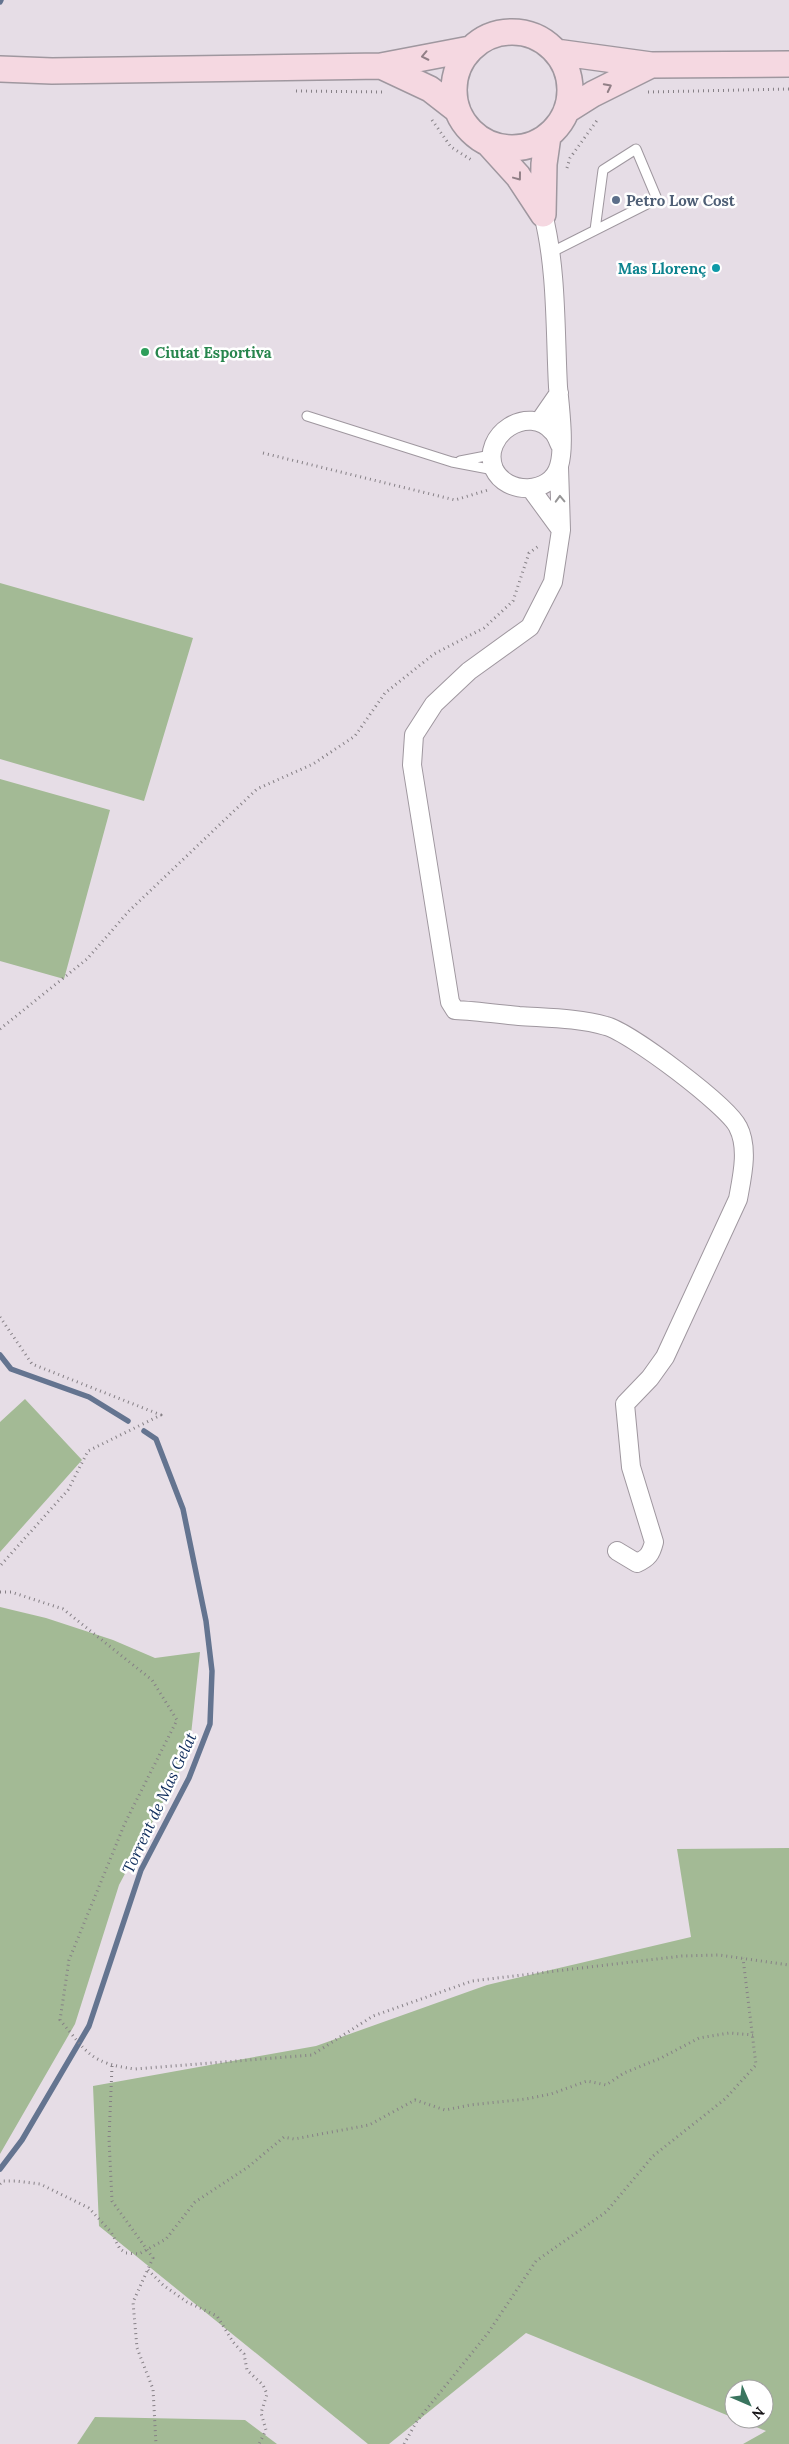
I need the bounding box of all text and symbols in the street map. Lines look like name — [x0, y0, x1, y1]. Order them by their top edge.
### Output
one-way arrow — [421, 50, 430, 61]
one-way arrow — [603, 83, 612, 93]
one-way arrow — [512, 171, 521, 181]
place label: Petro Low Cost — [626, 191, 736, 210]
marker: Petro Low Cost — [610, 194, 622, 206]
place label: Mas Llorenç — [618, 259, 706, 278]
marker: Mas Llorenç — [710, 262, 722, 274]
place label: Ciutat Esportiva — [155, 343, 272, 362]
marker: Ciutat Esportiva — [139, 346, 151, 358]
one-way arrow — [555, 494, 566, 502]
water label: Torrent de Mas Gelat — [118, 1729, 201, 1877]
north arrow — [724, 2379, 774, 2429]
text: N — [748, 2403, 768, 2424]

